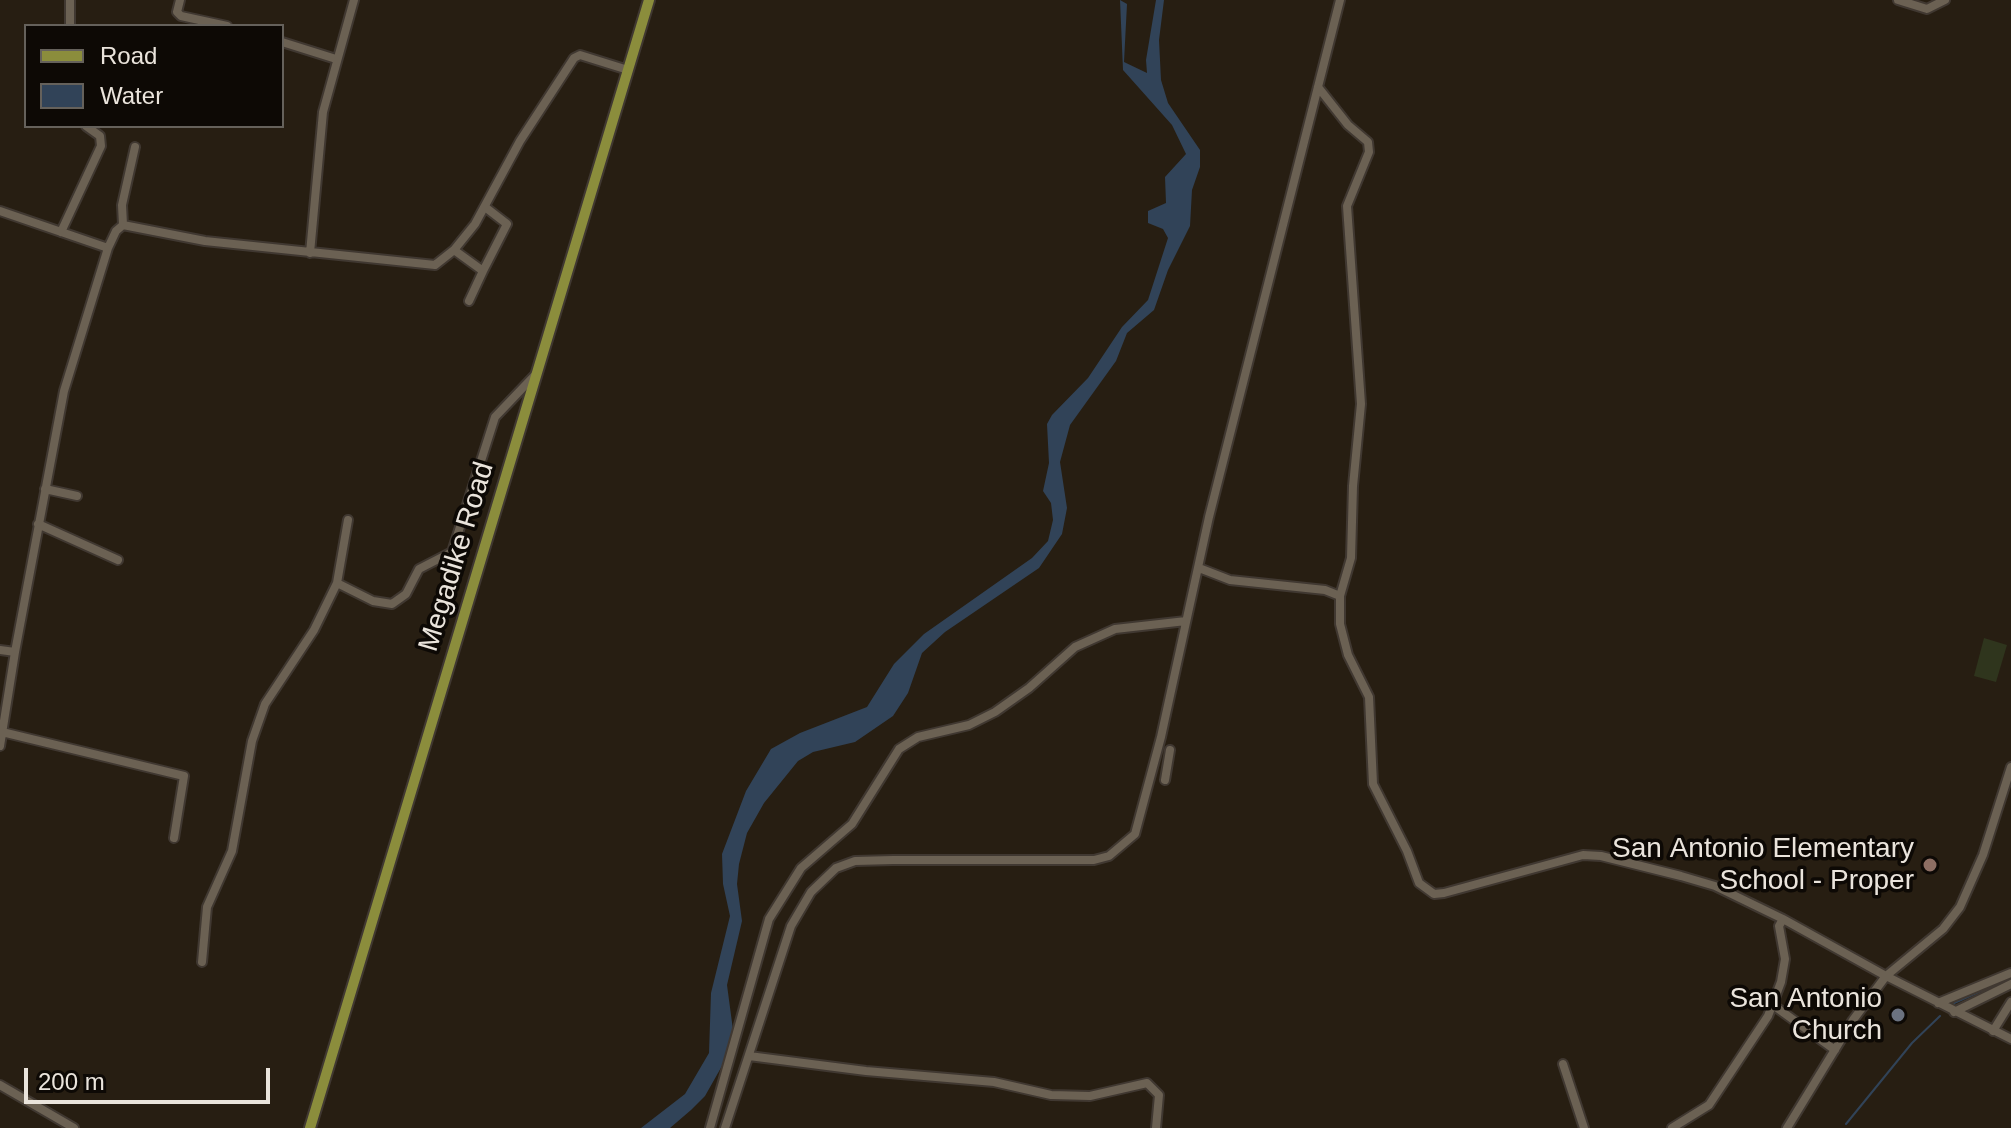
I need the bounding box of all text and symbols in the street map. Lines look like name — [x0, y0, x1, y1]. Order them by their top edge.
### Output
legend — [24, 24, 284, 128]
text: Road — [100, 42, 157, 69]
text: Water — [100, 82, 163, 109]
street label: Megadike Road — [412, 458, 502, 656]
place label: San Antonio Elementary School - Proper — [1612, 832, 1914, 898]
marker: San Antonio Elementary School - Proper — [1921, 856, 1939, 874]
place label: San Antonio Church — [1729, 982, 1882, 1048]
marker: San Antonio Church — [1889, 1006, 1907, 1024]
scale bar — [28, 1052, 274, 1102]
text: 200 m — [38, 1068, 105, 1095]

